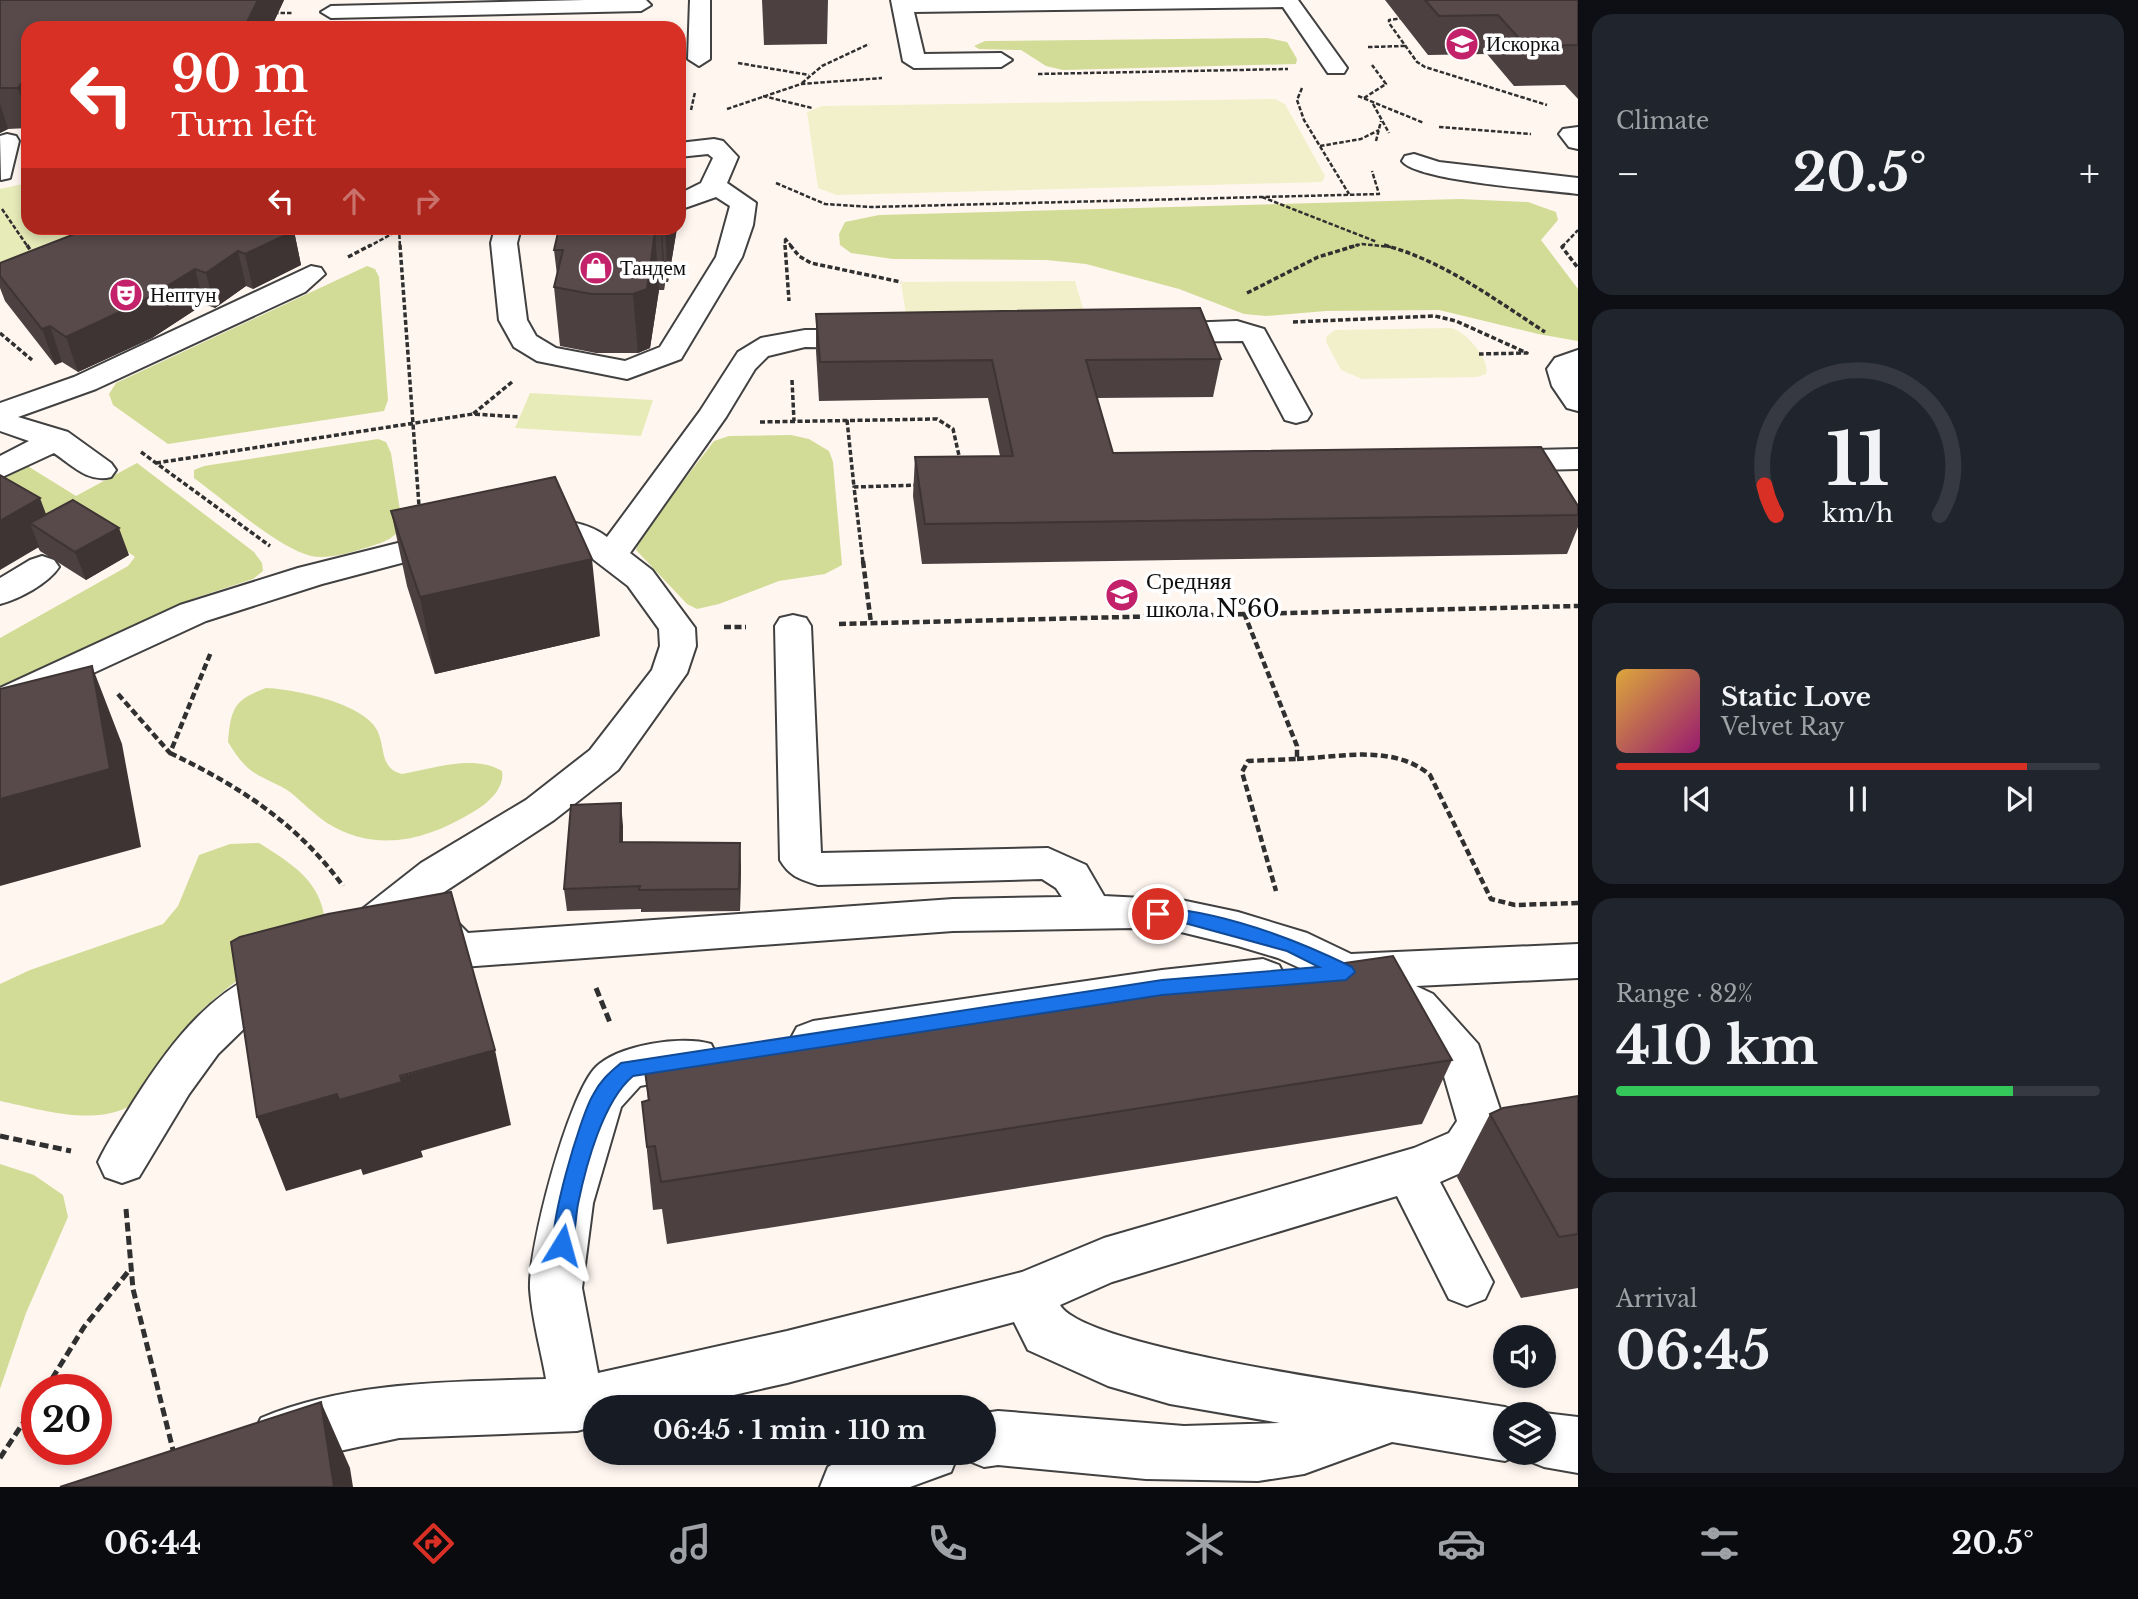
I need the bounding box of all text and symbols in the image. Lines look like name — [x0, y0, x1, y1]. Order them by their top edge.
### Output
school or university icon: Искорка — [1443, 25, 1481, 63]
place label: Искорка — [1486, 31, 1561, 57]
text: 90 m — [171, 44, 308, 105]
icon: left — [56, 49, 147, 140]
text: Turn left — [171, 105, 317, 145]
text: Climate — [1616, 107, 1709, 135]
text: 20.5° — [1793, 141, 1927, 205]
text: − — [1616, 150, 1640, 197]
text: + — [2079, 150, 2100, 197]
icon: left — [262, 182, 300, 220]
icon: ahead — [335, 182, 373, 220]
icon: right — [408, 182, 446, 220]
shop icon: Тандем — [577, 249, 615, 287]
place label: Тандем — [620, 255, 686, 281]
theatre icon: Нептун — [107, 276, 145, 314]
place label: Нептун — [150, 282, 216, 308]
text: 11 — [1826, 414, 1890, 505]
text: km/h — [1823, 498, 1893, 529]
place label: Средняя школа №60 — [1146, 566, 1280, 623]
school or university icon: Средняя школа №60 — [1103, 576, 1141, 614]
text: Static Love — [1721, 681, 1871, 713]
text: Velvet Ray — [1721, 713, 1845, 741]
icon: previous — [1678, 780, 1716, 818]
icon: pause — [1839, 780, 1877, 818]
icon: next — [2000, 780, 2038, 818]
pin — [1128, 884, 1188, 944]
icon: arrive — [1139, 895, 1177, 933]
text: Range · 82% — [1616, 980, 1753, 1008]
text: 410 km — [1616, 1014, 1818, 1078]
position arrow — [525, 1208, 599, 1282]
text: Arrival — [1616, 1285, 1697, 1313]
text: 06:45 — [1616, 1319, 1771, 1383]
map controls — [1493, 1325, 1556, 1465]
button: sound — [1493, 1325, 1556, 1388]
speed limit sign: 20 — [21, 1374, 112, 1465]
button: layers — [1493, 1402, 1556, 1465]
text: 06:45 · 1 min · 110 m — [653, 1414, 926, 1446]
icon: directions — [409, 1519, 458, 1568]
icon: music — [666, 1519, 715, 1568]
icon: phone — [923, 1519, 972, 1568]
icon: climate — [1180, 1519, 1229, 1568]
icon: car — [1437, 1519, 1486, 1568]
icon: filters — [1695, 1519, 1744, 1568]
text: 06:44 — [104, 1523, 201, 1563]
text: 20.5° — [1952, 1523, 2034, 1563]

